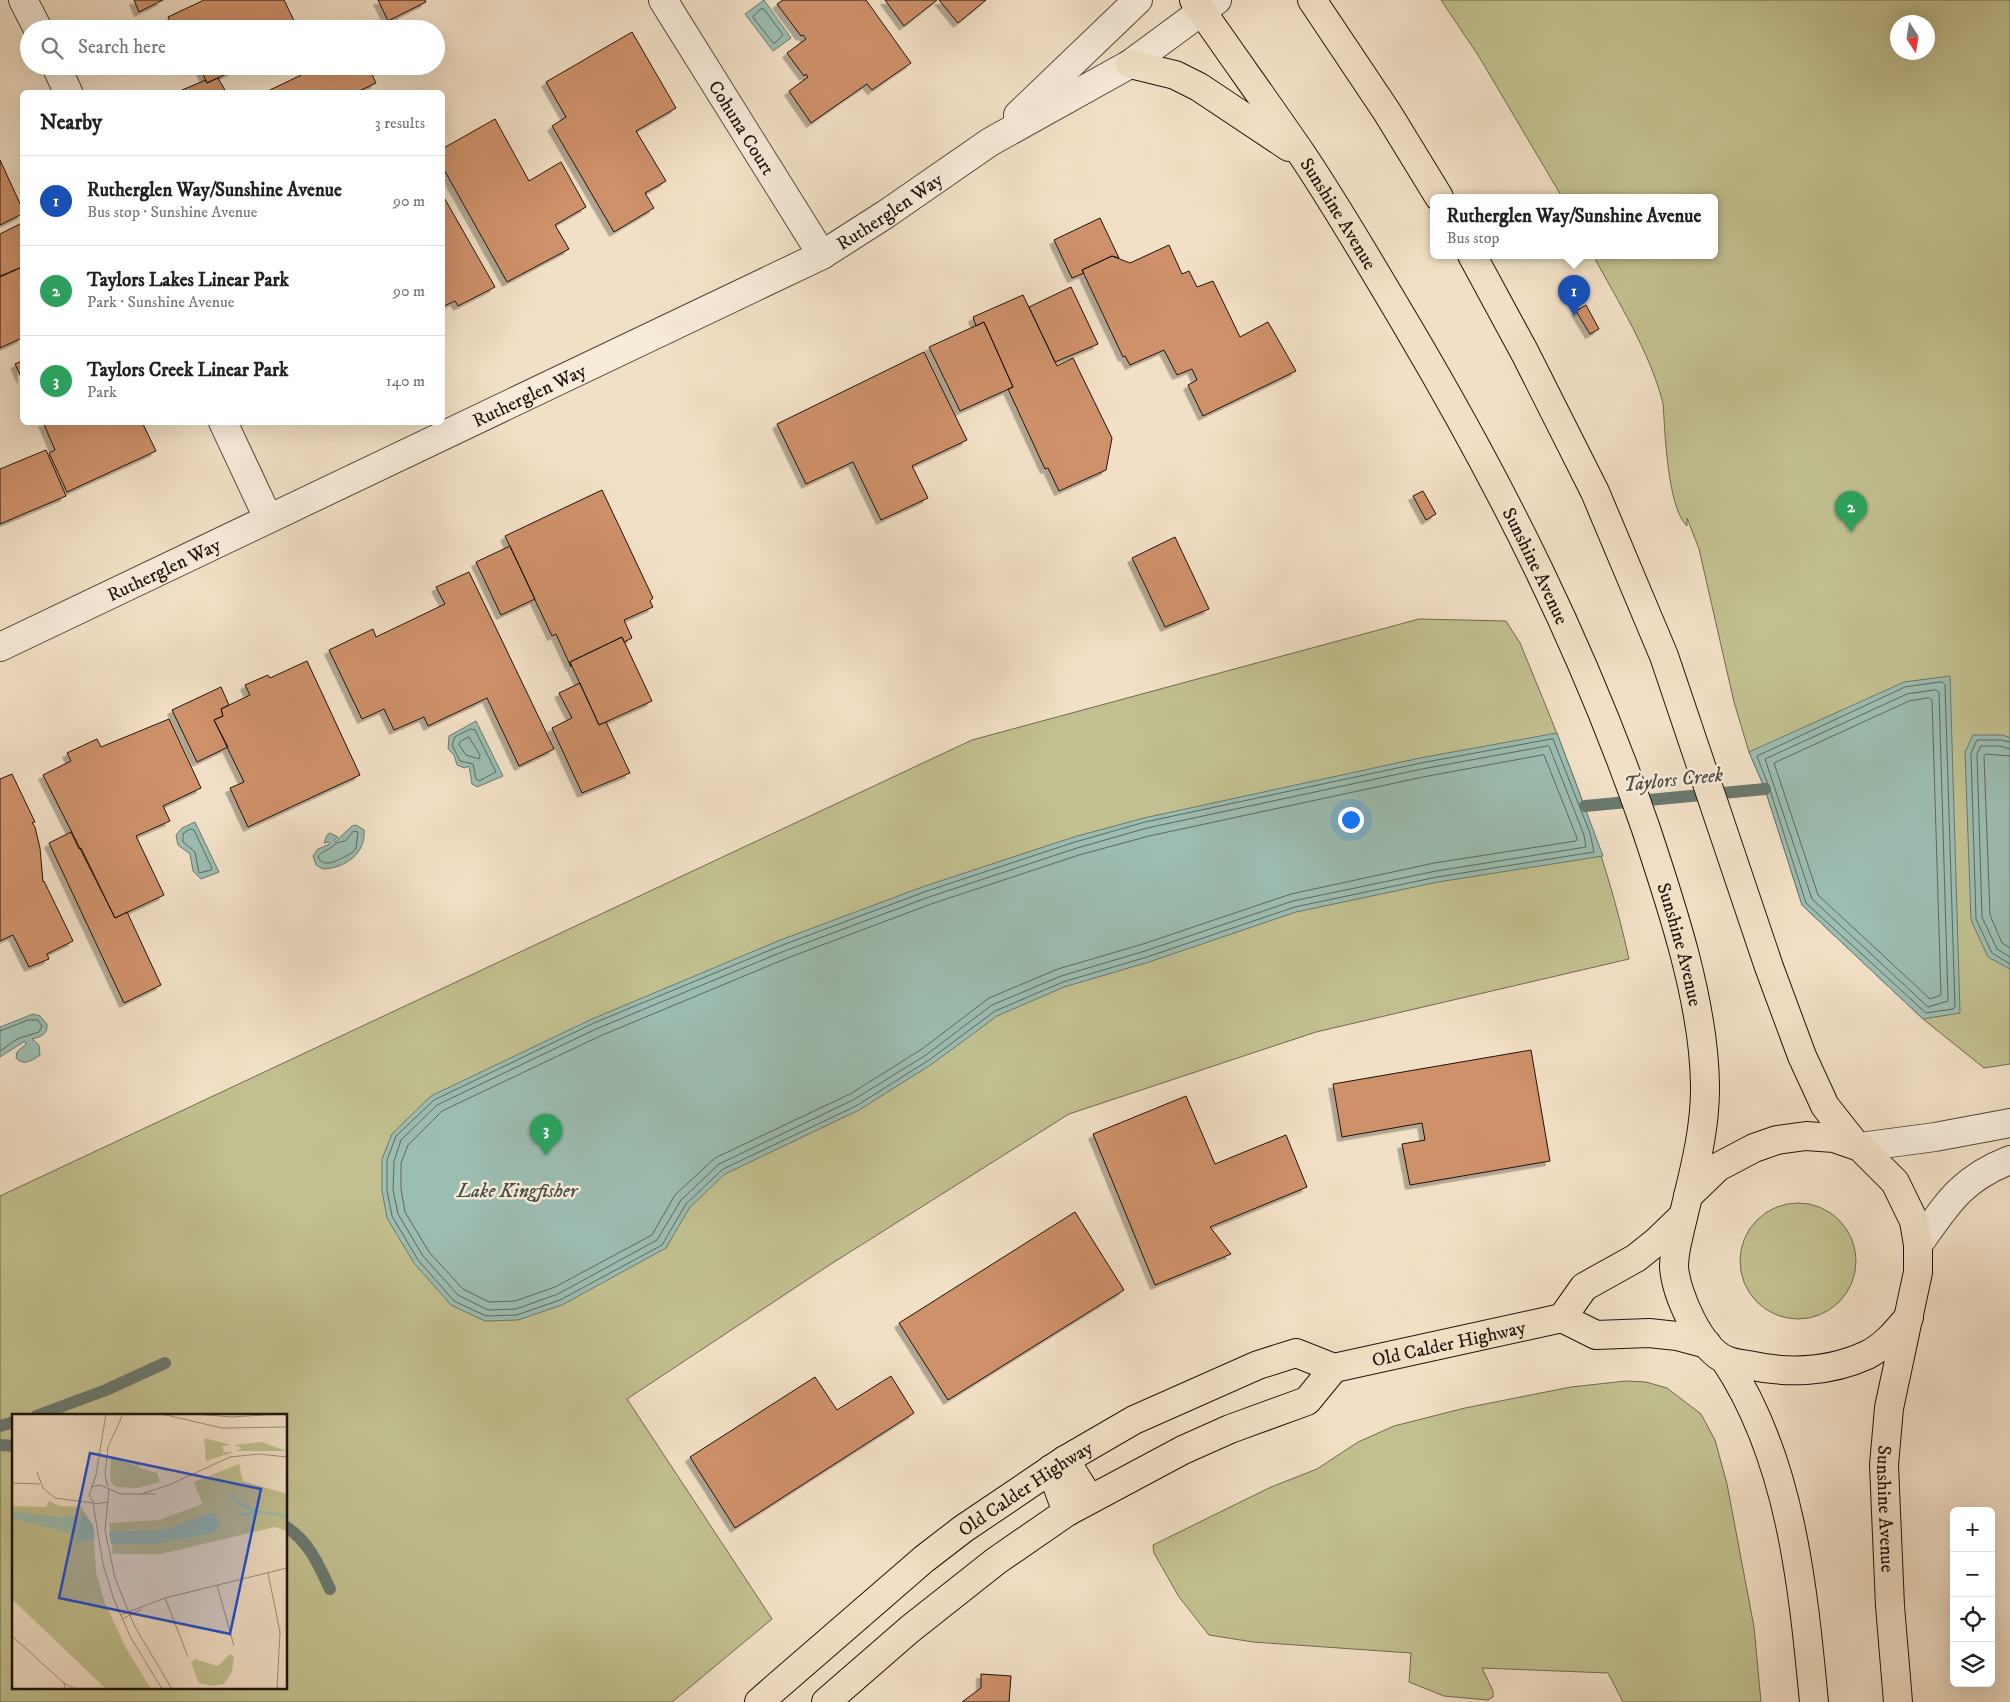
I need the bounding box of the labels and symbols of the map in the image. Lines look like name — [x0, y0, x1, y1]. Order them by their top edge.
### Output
north arrow — [1890, 15, 1935, 60]
street label: Cohuna Court — [703, 77, 779, 180]
street label: Sunshine Avenue — [1294, 154, 1381, 274]
street label: Rutherglen Way — [833, 168, 948, 256]
pin: 1 — [1558, 275, 1590, 316]
street label: Rutherglen Way — [469, 359, 591, 433]
pin: 2 — [1835, 491, 1867, 532]
street label: Sunshine Avenue — [1497, 504, 1573, 628]
street label: Rutherglen Way — [104, 533, 225, 607]
water label: Taylors Creek — [1622, 763, 1725, 798]
your location — [1338, 807, 1364, 833]
street label: Sunshine Avenue — [1651, 880, 1706, 1009]
pin: 3 — [530, 1114, 562, 1155]
water label: Lake Kingfisher — [456, 1179, 579, 1204]
street label: Old Calder Highway — [1370, 1316, 1529, 1372]
inset map — [12, 1414, 288, 1690]
street label: Old Calder Highway — [954, 1436, 1098, 1542]
street label: Sunshine Avenue — [1871, 1444, 1899, 1573]

